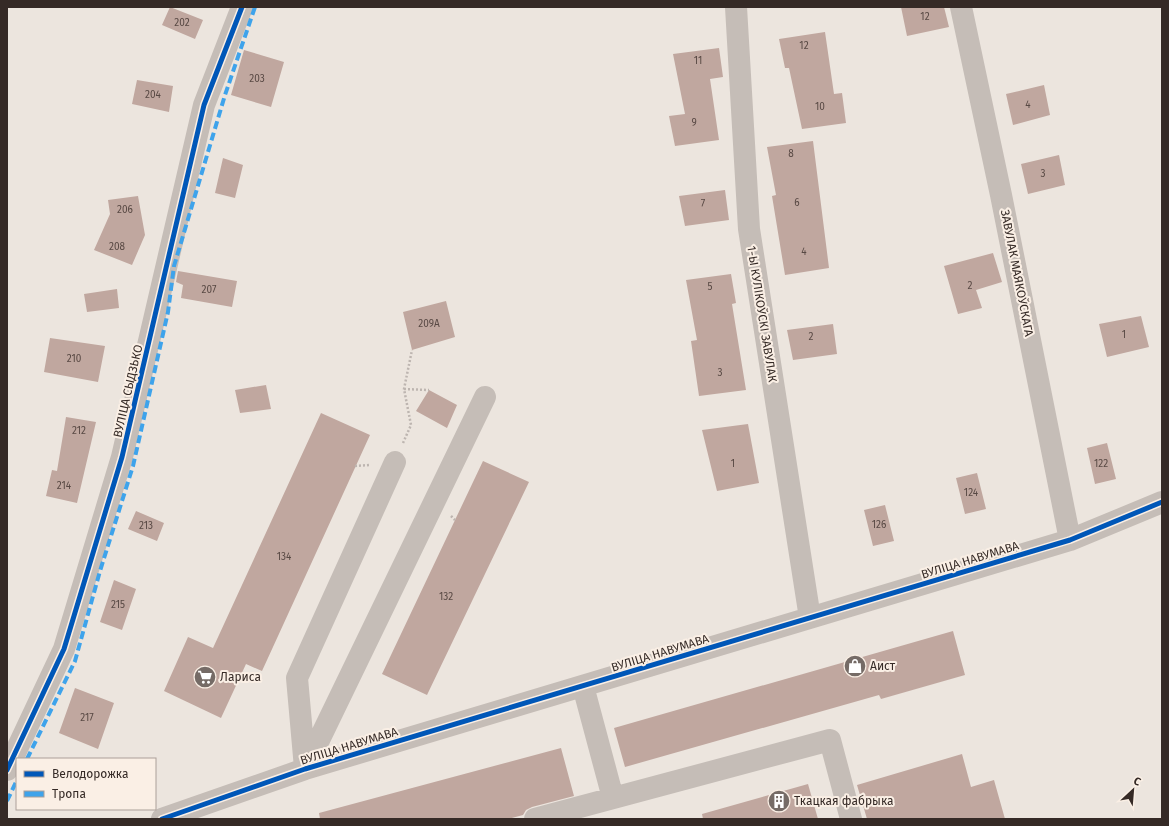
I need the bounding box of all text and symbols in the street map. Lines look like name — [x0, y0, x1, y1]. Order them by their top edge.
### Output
house number: 12 — [920, 11, 930, 23]
house number: 202 — [174, 17, 190, 29]
house number: 12 — [799, 40, 809, 52]
house number: 11 — [694, 55, 702, 67]
house number: 203 — [249, 73, 265, 85]
house number: 204 — [145, 89, 162, 101]
house number: 4 — [1025, 99, 1031, 111]
house number: 10 — [815, 101, 825, 113]
house number: 9 — [691, 117, 697, 129]
house number: 8 — [788, 148, 794, 160]
house number: 3 — [1041, 168, 1046, 180]
house number: 6 — [794, 197, 800, 209]
house number: 7 — [701, 198, 706, 210]
house number: 206 — [117, 204, 133, 216]
street label: ЗАВУЛАК МАЯКОЎСКАГА — [998, 208, 1037, 338]
house number: 208 — [109, 241, 126, 253]
street label: 1-Ы КУЛІКОЎСКІ ЗАВУЛАК — [744, 245, 781, 383]
house number: 4 — [801, 246, 807, 258]
house number: 2 — [968, 280, 973, 292]
house number: 5 — [707, 281, 713, 293]
house number: 207 — [202, 284, 217, 296]
house number: 209А — [418, 318, 440, 330]
house number: 1 — [1122, 329, 1126, 341]
house number: 2 — [809, 331, 814, 343]
street label: ВУЛІЦА СЫДЗЬКО — [111, 343, 145, 439]
house number: 210 — [67, 353, 82, 365]
house number: 3 — [718, 367, 723, 379]
house number: 212 — [72, 425, 86, 437]
house number: 1 — [731, 458, 735, 470]
house number: 122 — [1094, 458, 1108, 470]
house number: 214 — [57, 480, 72, 492]
house number: 124 — [964, 487, 979, 499]
house number: 126 — [872, 519, 886, 531]
house number: 213 — [139, 520, 153, 532]
street label: ВУЛІЦА НАВУМАВА — [919, 538, 1021, 582]
house number: 134 — [277, 551, 292, 563]
house number: 132 — [439, 591, 453, 603]
house number: 215 — [111, 599, 125, 611]
street label: ВУЛІЦА НАВУМАВА — [609, 631, 711, 675]
shop icon: Аист — [842, 653, 868, 679]
place label: Аист — [870, 659, 896, 673]
supermarket icon: Лариса — [192, 664, 218, 690]
place label: Лариса — [220, 670, 261, 684]
house number: 217 — [80, 712, 94, 724]
street label: ВУЛІЦА НАВУМАВА — [298, 724, 400, 768]
legend — [16, 758, 156, 810]
text: Велодорожка — [52, 767, 128, 781]
north arrow — [1113, 770, 1153, 810]
text: С — [1131, 774, 1143, 789]
text: Тропа — [52, 787, 86, 801]
building icon: Ткацкая фабрыка — [766, 788, 792, 814]
place label: Ткацкая фабрыка — [794, 794, 893, 808]

